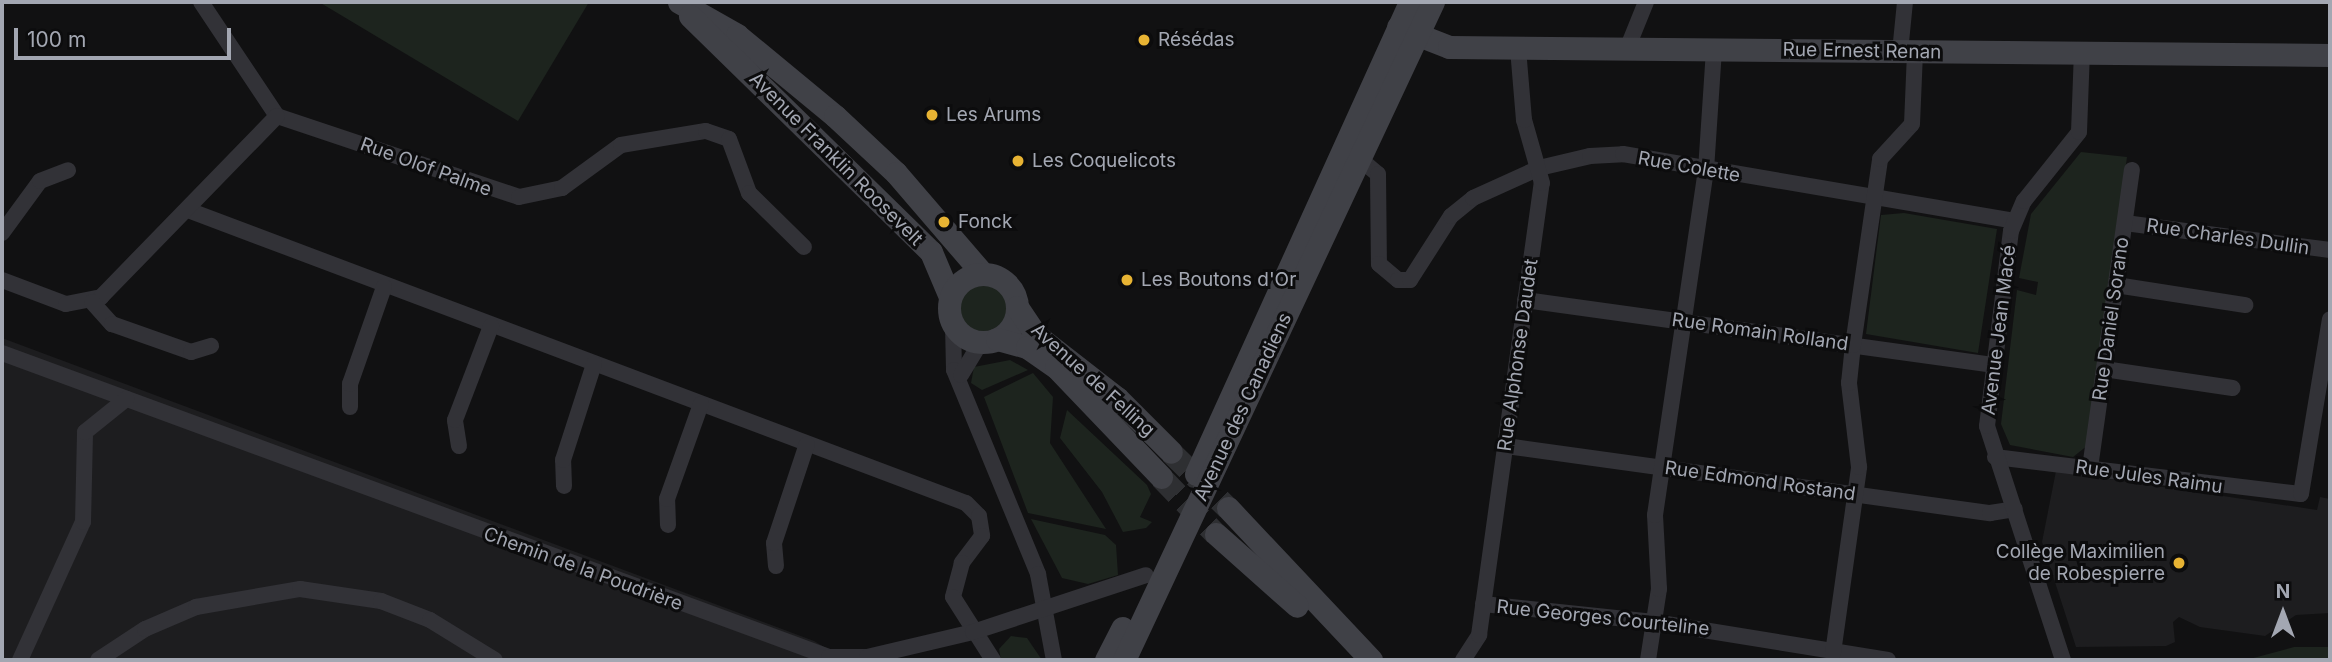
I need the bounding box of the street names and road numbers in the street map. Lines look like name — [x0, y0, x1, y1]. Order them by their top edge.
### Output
street label: Rue Ernest Renan — [1782, 38, 1942, 64]
street label: Avenue Franklin Roosevelt — [745, 68, 927, 250]
street label: Rue Olof Palme — [357, 133, 495, 201]
street label: Rue Colette — [1636, 147, 1742, 187]
street label: Rue Charles Dullin — [2145, 214, 2311, 260]
street label: Rue Daniel Sorano — [2088, 236, 2134, 402]
street label: Avenue Jean Macé — [1977, 244, 2021, 416]
street label: Rue Alphonse Daudet — [1493, 257, 1543, 453]
street label: Rue Romain Rolland — [1670, 308, 1850, 356]
street label: Avenue des Canadiens — [1189, 309, 1297, 505]
street label: Avenue de Felling — [1027, 319, 1159, 441]
street label: Rue Jules Raimu — [2074, 455, 2224, 499]
street label: Rue Edmond Rostand — [1663, 456, 1857, 506]
street label: Chemin de la Poudrière — [480, 522, 686, 616]
street label: Rue Georges Courteline — [1495, 595, 1711, 641]

